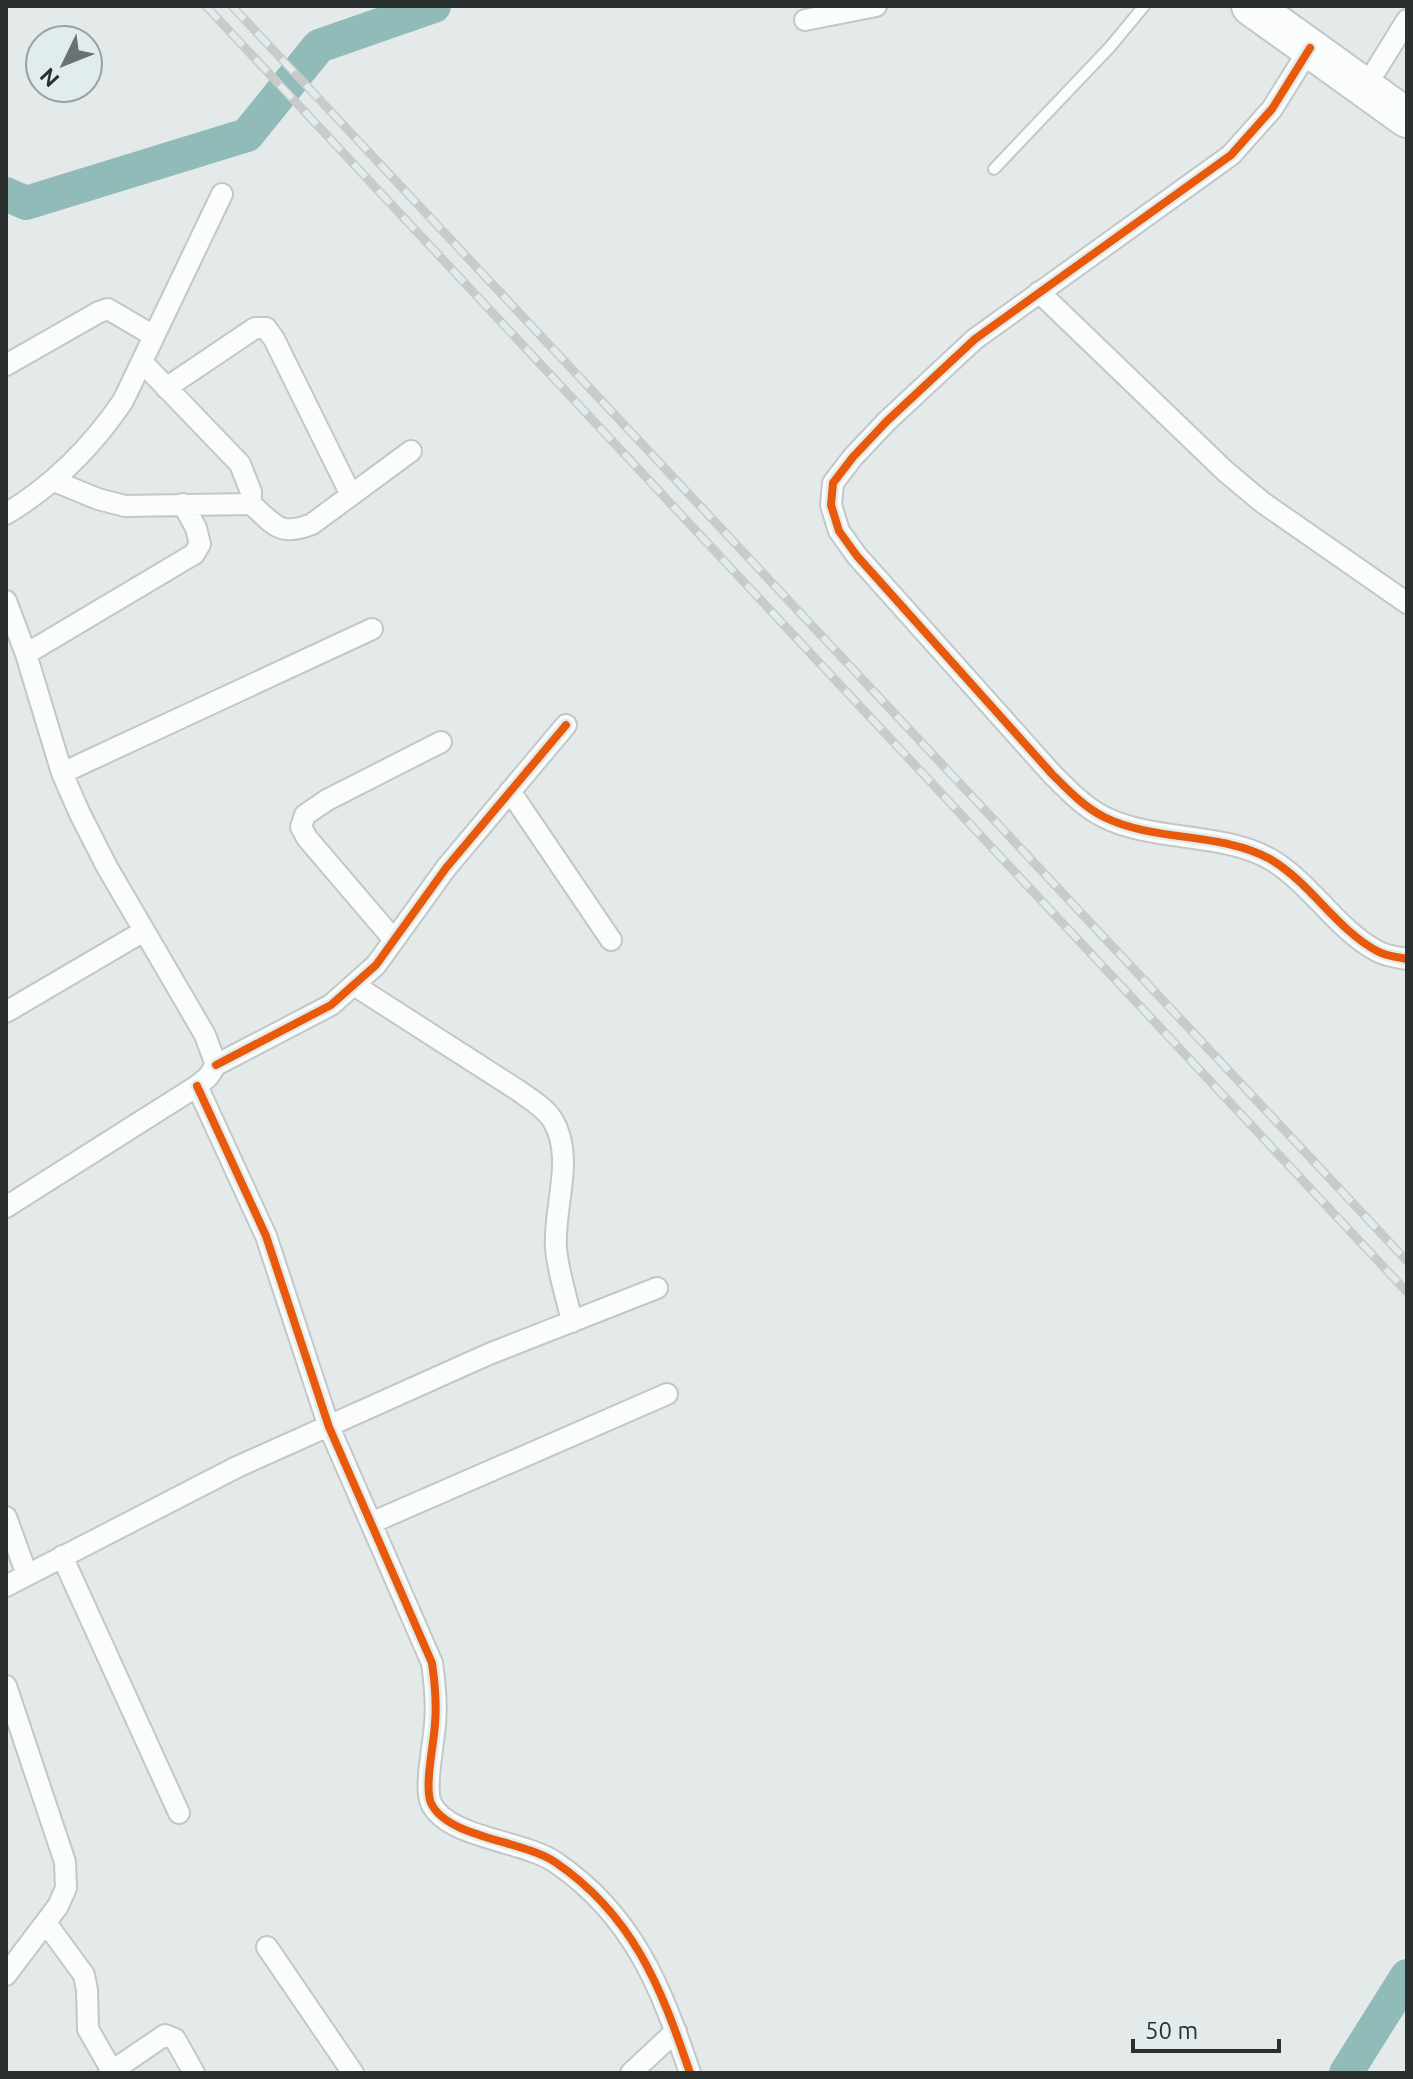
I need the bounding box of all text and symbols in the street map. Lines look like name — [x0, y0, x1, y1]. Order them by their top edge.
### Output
north arrow — [24, 24, 104, 104]
text: N — [34, 63, 64, 93]
scale bar — [1133, 2003, 1279, 2053]
text: 50 m — [1145, 2017, 1198, 2044]

